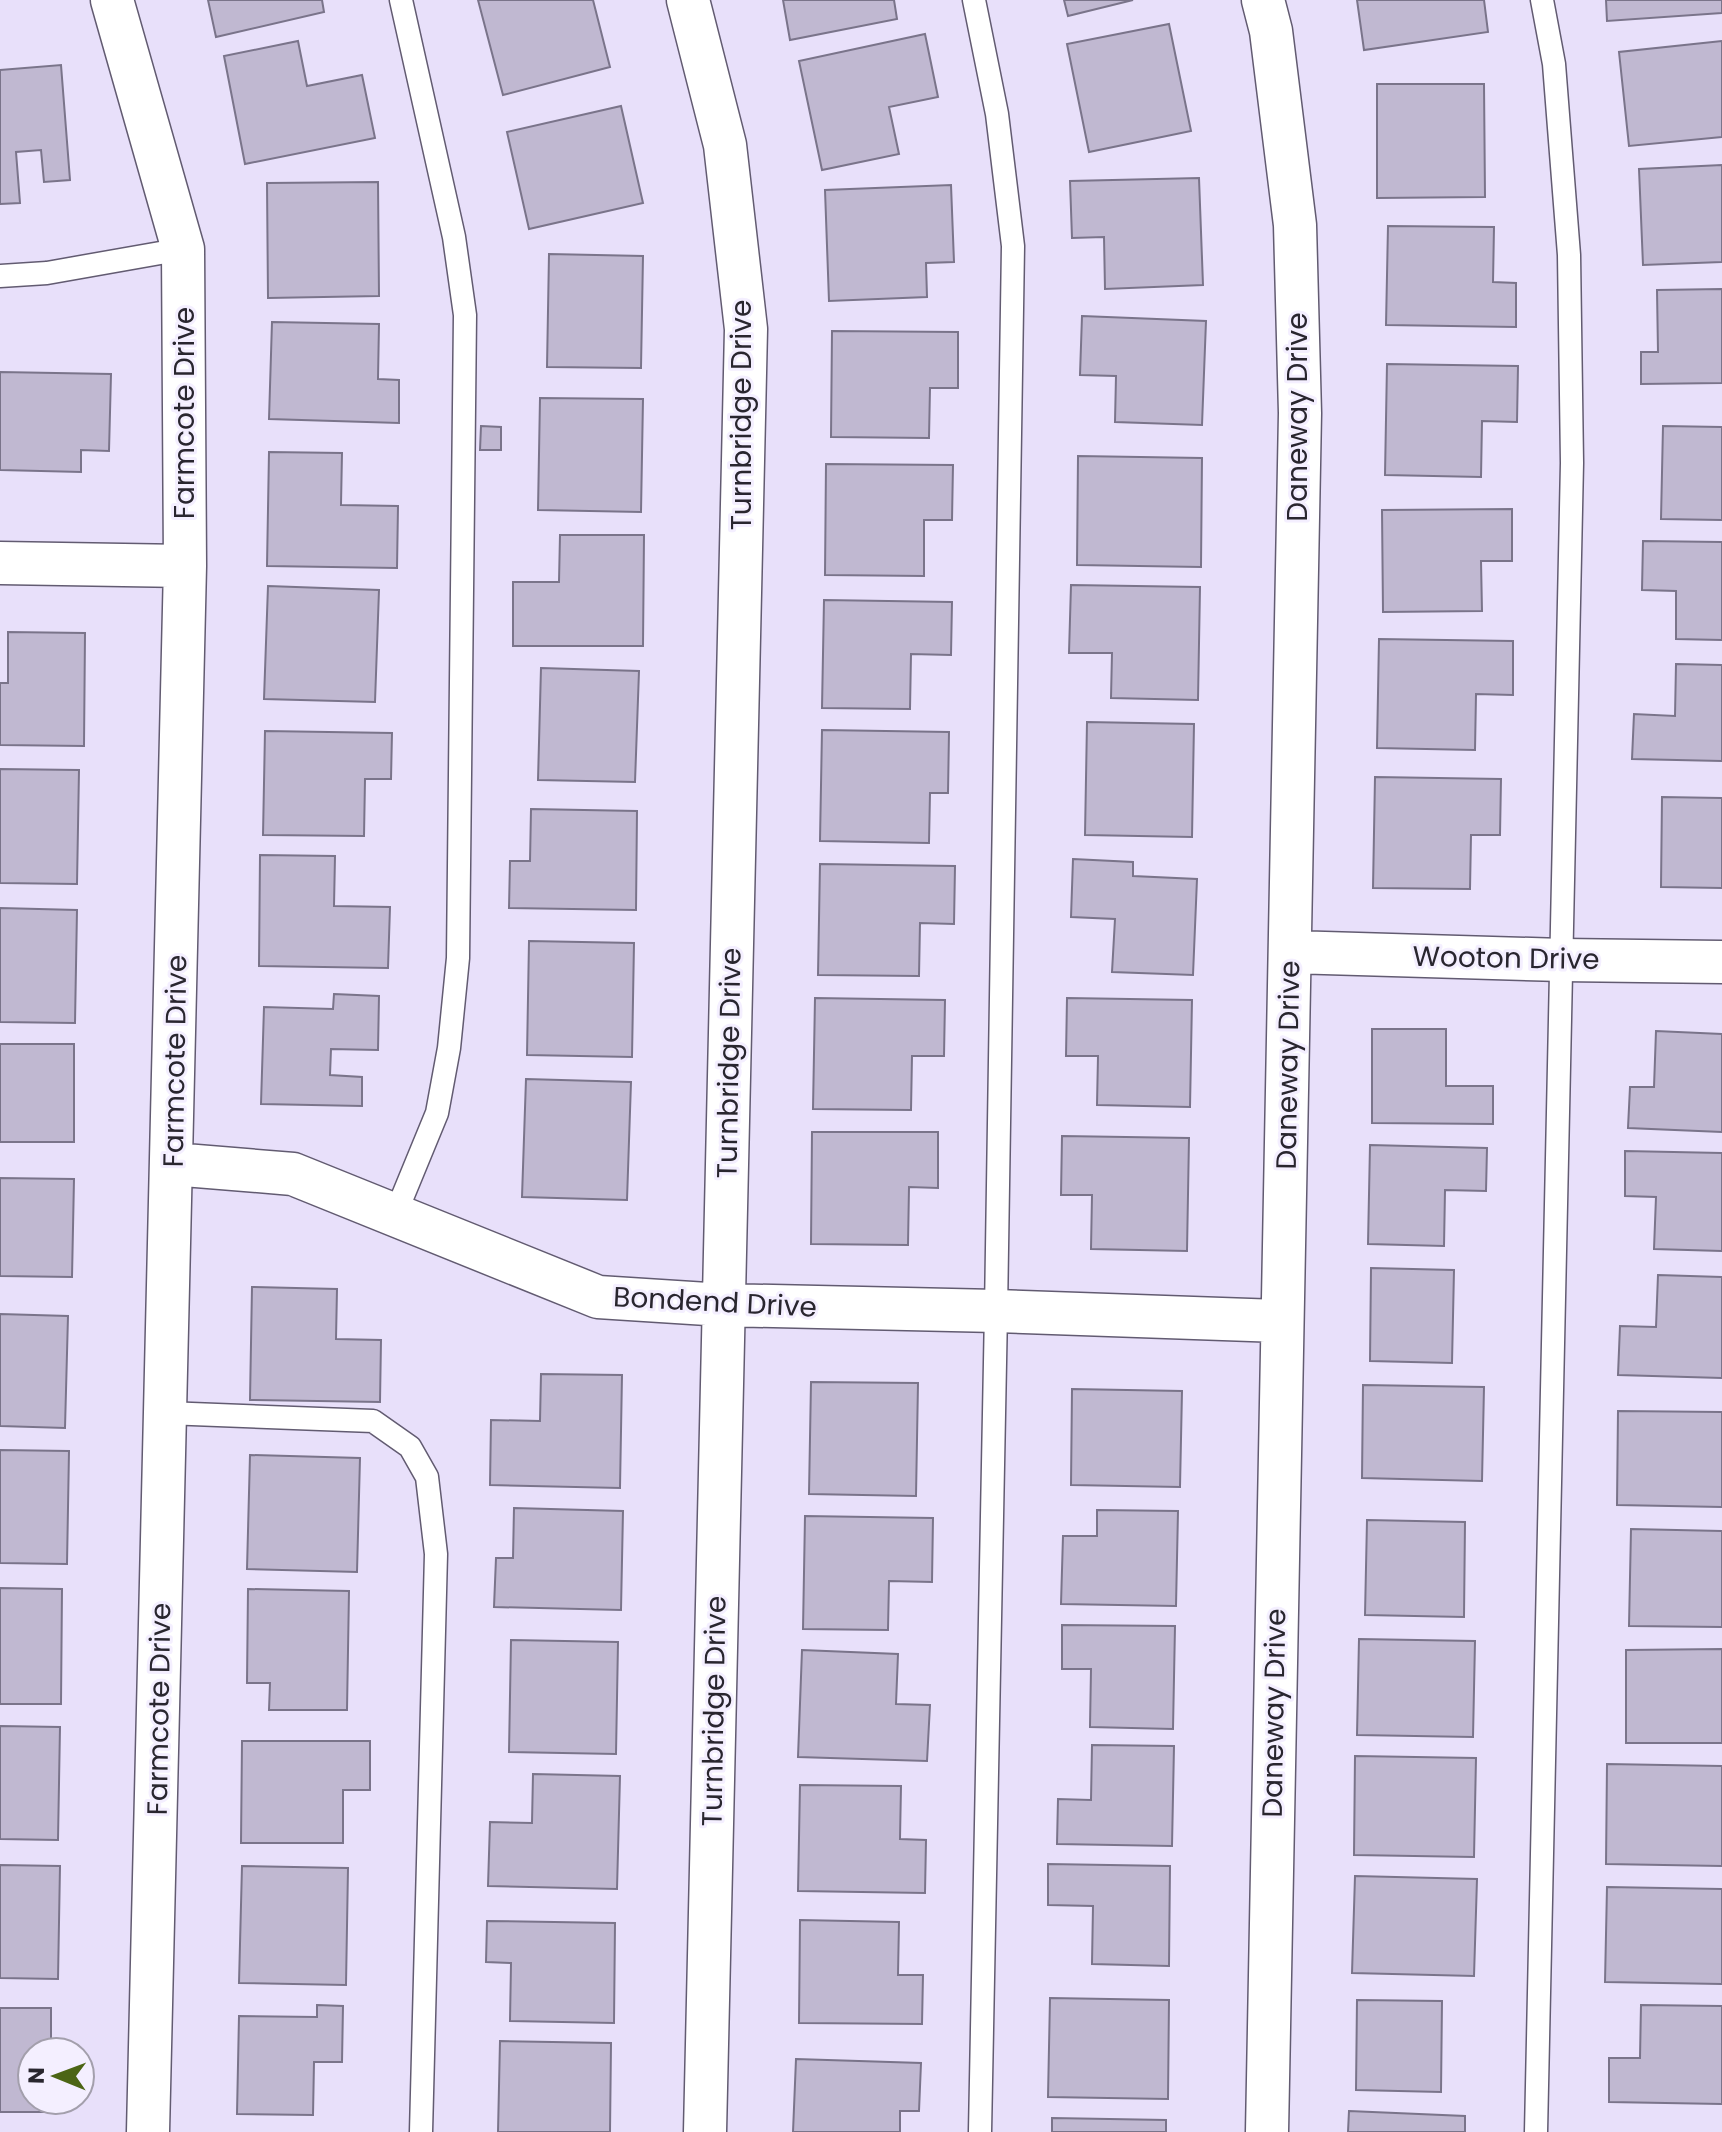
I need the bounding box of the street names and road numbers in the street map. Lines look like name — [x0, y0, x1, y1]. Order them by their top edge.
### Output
street label: Turnbridge Drive — [722, 300, 761, 530]
street label: Farmcote Drive — [165, 307, 204, 519]
street label: Daneway Drive — [1278, 312, 1317, 522]
street label: Wooton Drive — [1412, 937, 1600, 979]
street label: Turnbridge Drive — [707, 947, 751, 1179]
street label: Farmcote Drive — [154, 954, 196, 1168]
street label: Daneway Drive — [1267, 960, 1309, 1170]
street label: Bondend Drive — [612, 1277, 818, 1327]
street label: Turnbridge Drive — [692, 1595, 736, 1827]
street label: Farmcote Drive — [138, 1602, 180, 1816]
street label: Daneway Drive — [1253, 1608, 1295, 1818]

